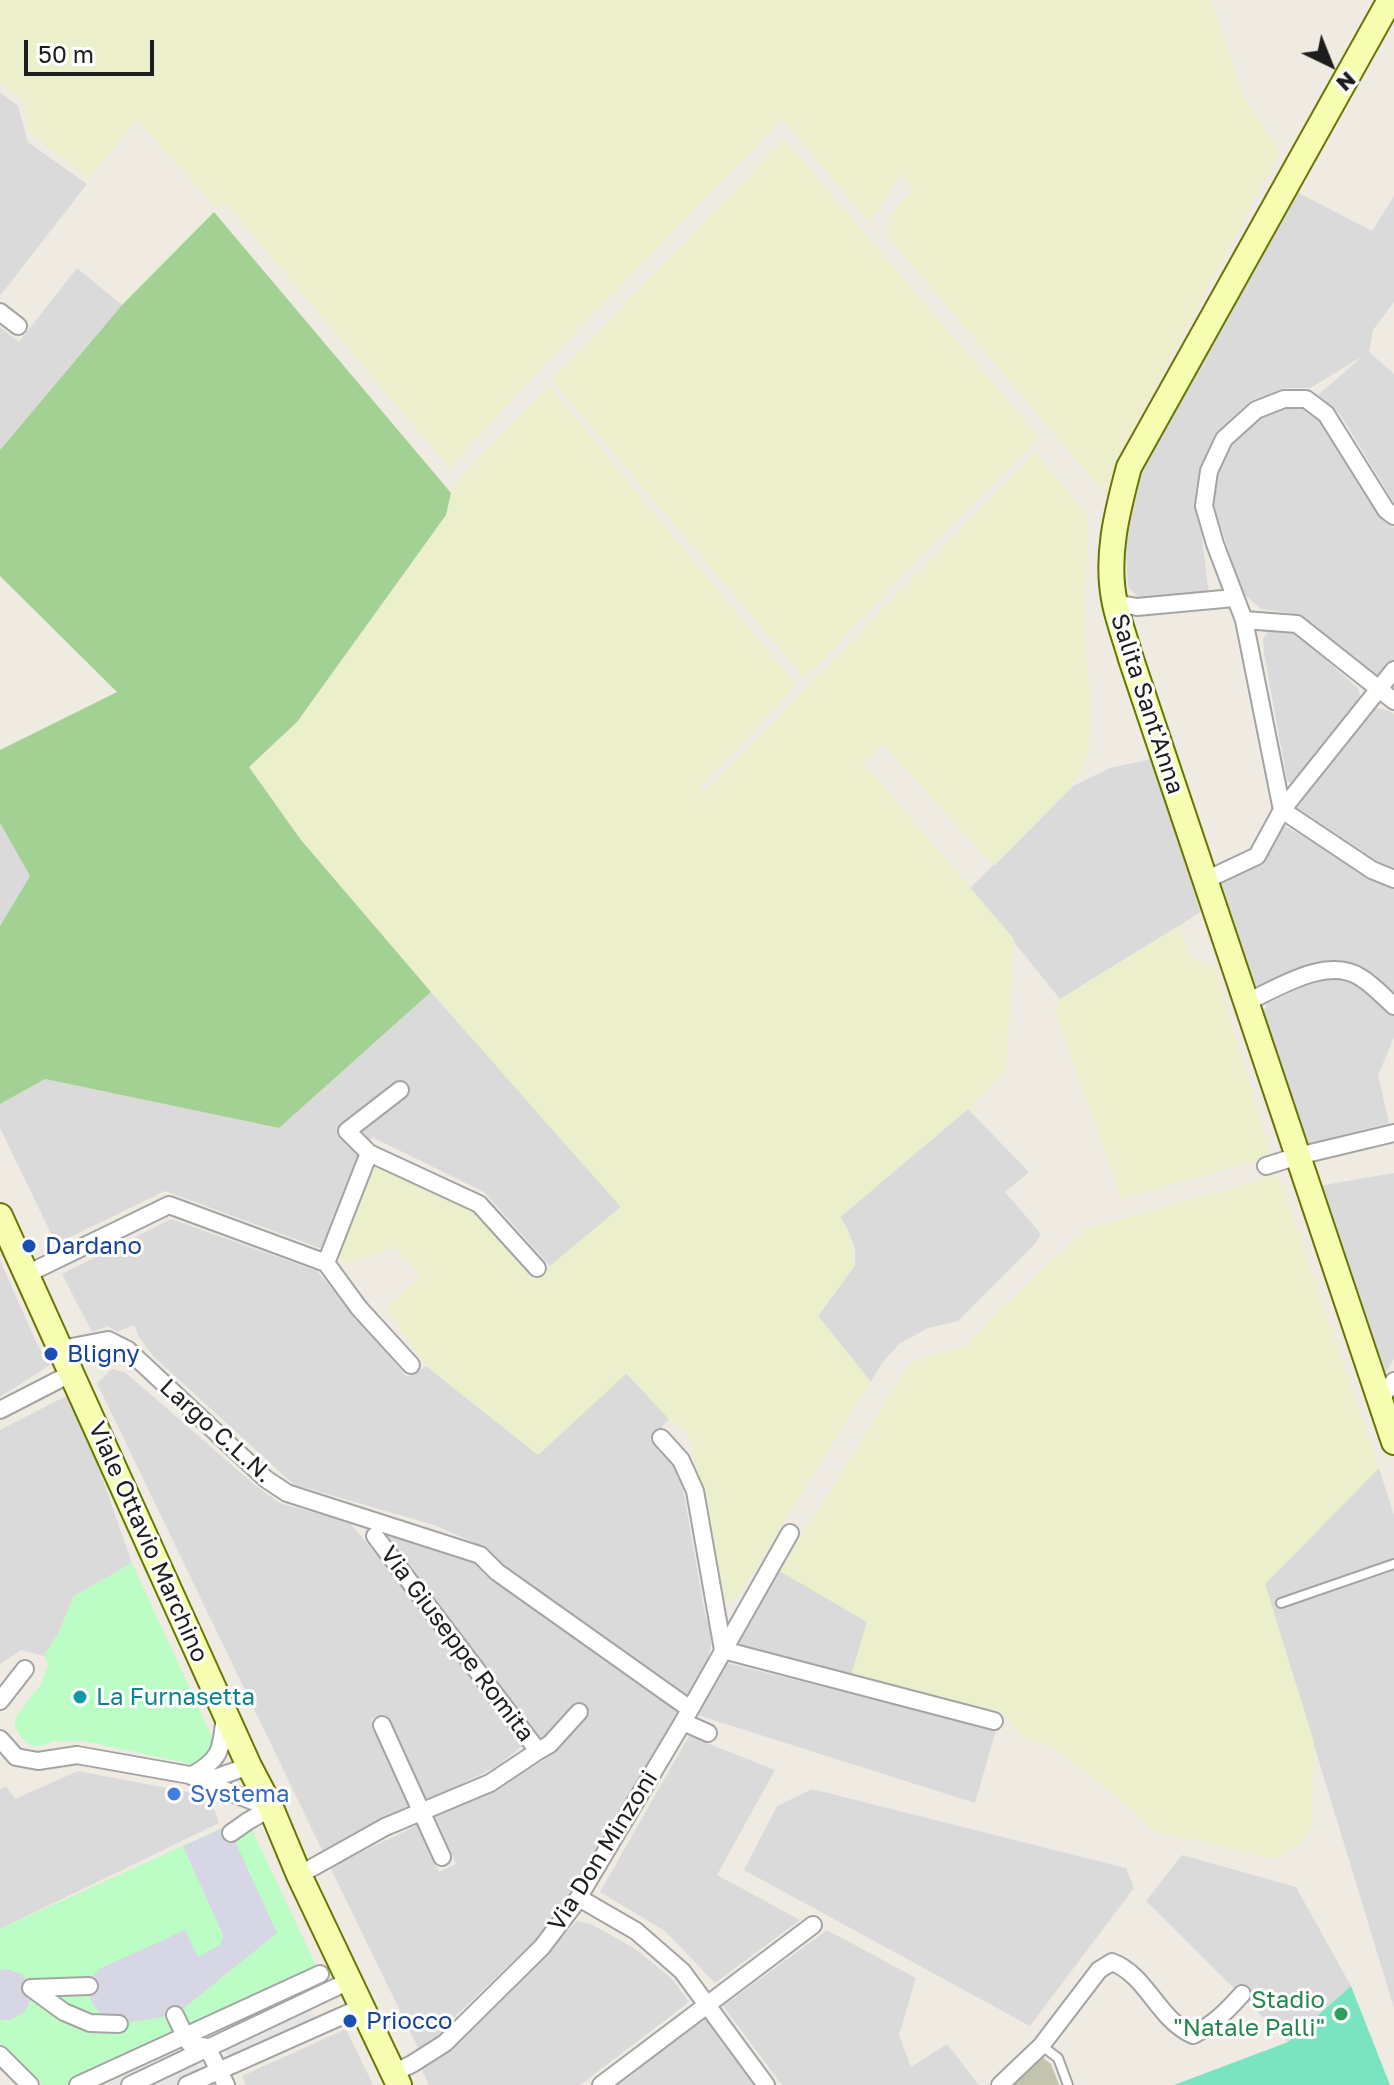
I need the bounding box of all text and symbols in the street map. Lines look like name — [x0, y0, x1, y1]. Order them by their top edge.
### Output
scale bar — [28, 24, 158, 74]
north arrow — [1290, 24, 1370, 104]
text: 50 m — [38, 39, 94, 68]
text: N — [1331, 66, 1362, 97]
street label: Salita Sant'Anna — [1104, 610, 1190, 798]
place label: Dardano — [45, 1232, 142, 1260]
marker: Dardano — [20, 1237, 38, 1255]
place label: Bligny — [67, 1340, 140, 1368]
marker: Bligny — [42, 1345, 60, 1363]
street label: Largo C.L.N. — [154, 1373, 278, 1489]
street label: Viale Ottavio Marchino — [82, 1417, 214, 1667]
street label: Via Giuseppe Romita — [374, 1541, 540, 1747]
place label: La Furnasetta — [96, 1683, 255, 1711]
marker: La Furnasetta — [71, 1688, 89, 1706]
street label: Via Don Minzoni — [542, 1765, 664, 1937]
place label: Systema — [190, 1780, 290, 1808]
marker: Systema — [165, 1785, 183, 1803]
place label: Stadio "Natale Palli" — [1173, 1986, 1325, 2042]
marker: Stadio "Natale Palli" — [1332, 2005, 1350, 2023]
place label: Priocco — [366, 2007, 452, 2035]
marker: Priocco — [341, 2012, 359, 2030]

